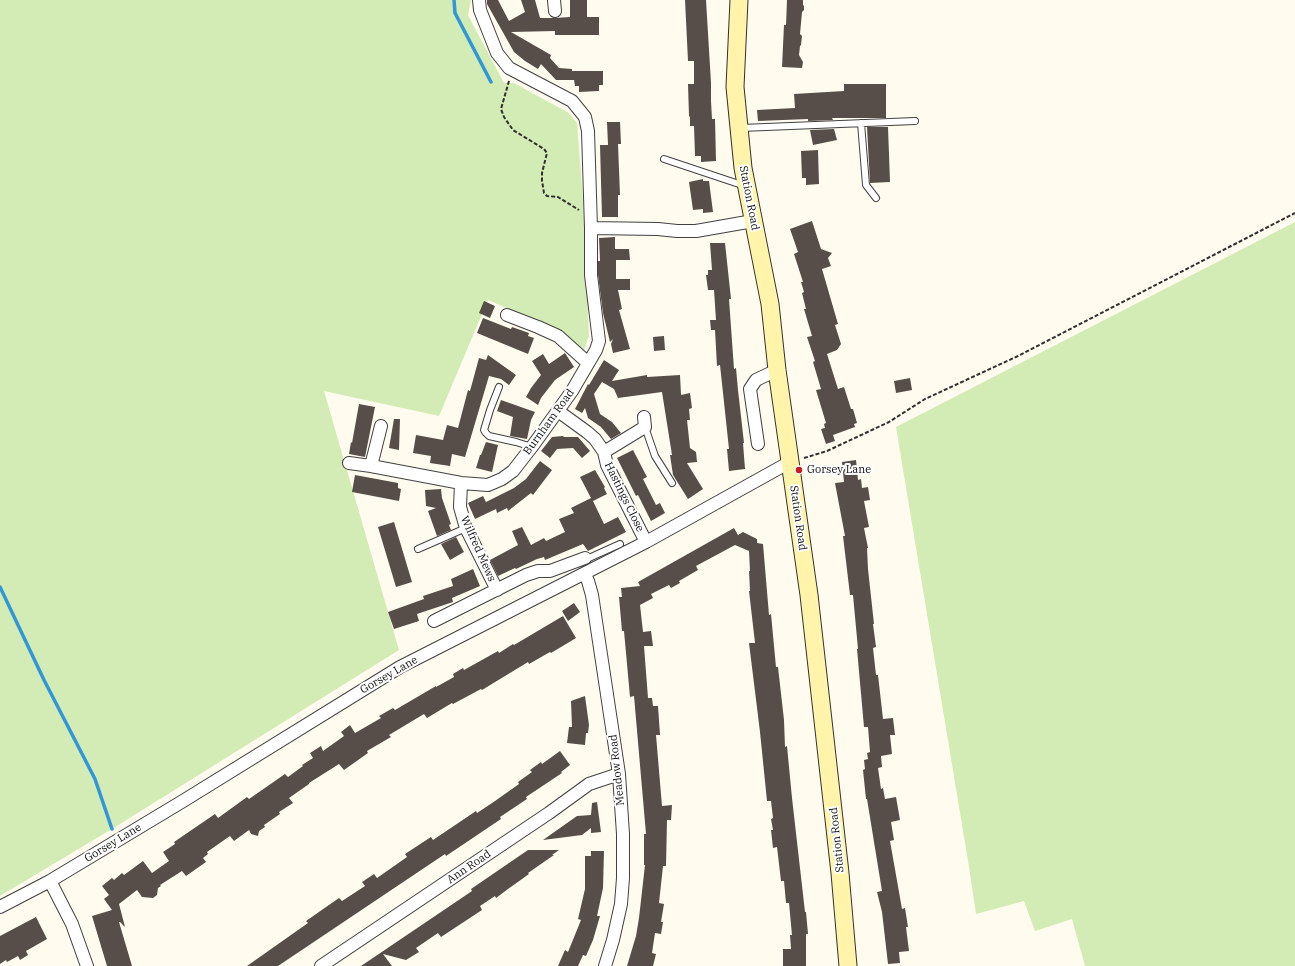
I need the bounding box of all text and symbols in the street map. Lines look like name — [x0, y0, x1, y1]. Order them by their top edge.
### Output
street label: Station Road — [736, 165, 762, 231]
street label: Burnham Road — [521, 387, 577, 457]
street label: Hastings Close — [601, 460, 647, 534]
place label: Gorsey Lane — [807, 463, 871, 477]
marker: Gorsey Lane — [794, 465, 804, 475]
street label: Station Road — [787, 485, 809, 551]
street label: Wilfred Mews — [458, 514, 498, 584]
street label: Gorsey Lane — [358, 653, 420, 697]
street label: Meadow Road — [607, 734, 627, 806]
street label: Station Road — [827, 807, 847, 873]
street label: Gorsey Lane — [82, 821, 144, 865]
street label: Ann Road — [444, 847, 494, 887]

